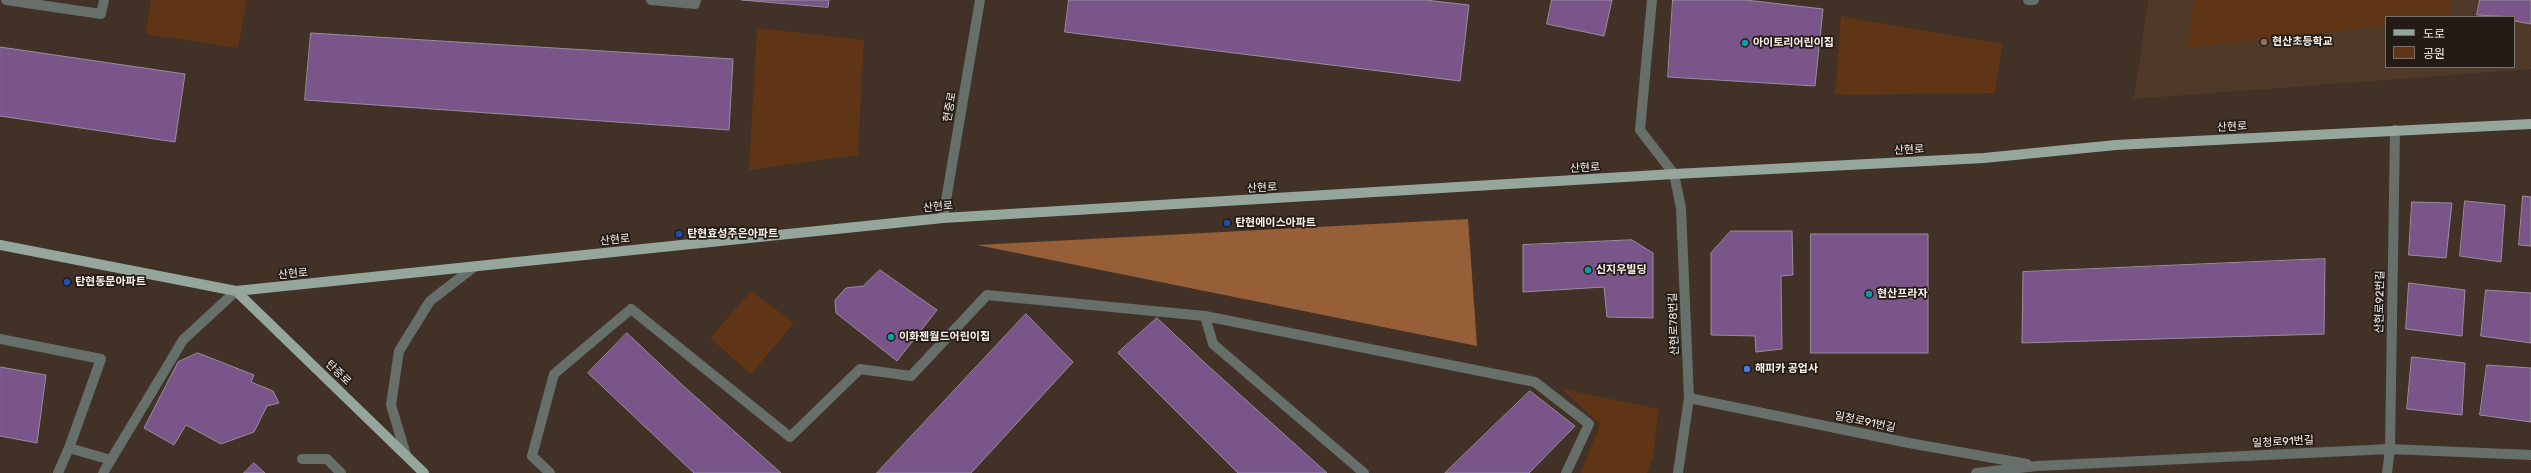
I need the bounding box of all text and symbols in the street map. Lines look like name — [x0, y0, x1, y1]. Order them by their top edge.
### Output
legend — [2385, 16, 2515, 68]
text: 도로 — [2423, 27, 2445, 41]
place label: 현산초등학교 — [2272, 35, 2333, 49]
place label: 아이토리어린이집 — [1753, 36, 1834, 50]
marker: 현산초등학교 — [2259, 37, 2269, 47]
marker: 아이토리어린이집 — [1740, 38, 1750, 48]
text: 공원 — [2423, 47, 2445, 61]
street label: 현중로 — [941, 91, 959, 123]
street label: 산현로 — [2216, 120, 2248, 134]
street label: 산현로 — [1893, 143, 1925, 157]
street label: 산현로 — [1569, 161, 1601, 175]
street label: 산현로 — [1246, 181, 1278, 195]
street label: 산현로 — [922, 199, 954, 215]
place label: 탄현에이스아파트 — [1235, 216, 1316, 230]
marker: 탄현에이스아파트 — [1222, 218, 1232, 228]
place label: 탄현효성주은아파트 — [687, 227, 778, 241]
marker: 탄현효성주은아파트 — [674, 229, 684, 239]
street label: 산현로 — [599, 232, 631, 248]
place label: 신지우빌딩 — [1596, 263, 1647, 277]
marker: 신지우빌딩 — [1583, 265, 1593, 275]
street label: 산현로 — [277, 266, 309, 282]
street label: 산현로92번길 — [2373, 270, 2387, 334]
place label: 탄현동문아파트 — [75, 275, 146, 289]
marker: 탄현동문아파트 — [62, 277, 72, 287]
place label: 현산프라자 — [1877, 287, 1928, 301]
marker: 현산프라자 — [1864, 289, 1874, 299]
street label: 산현로78번길 — [1666, 292, 1682, 356]
place label: 이화젠월드어린이집 — [899, 330, 990, 344]
marker: 이화젠월드어린이집 — [886, 332, 896, 342]
street label: 탄중로 — [322, 358, 354, 388]
place label: 해피카 공업사 — [1755, 362, 1818, 376]
marker: 해피카 공업사 — [1742, 364, 1752, 374]
street label: 일청로91번길 — [1833, 409, 1897, 435]
street label: 일청로91번길 — [2252, 434, 2314, 450]

